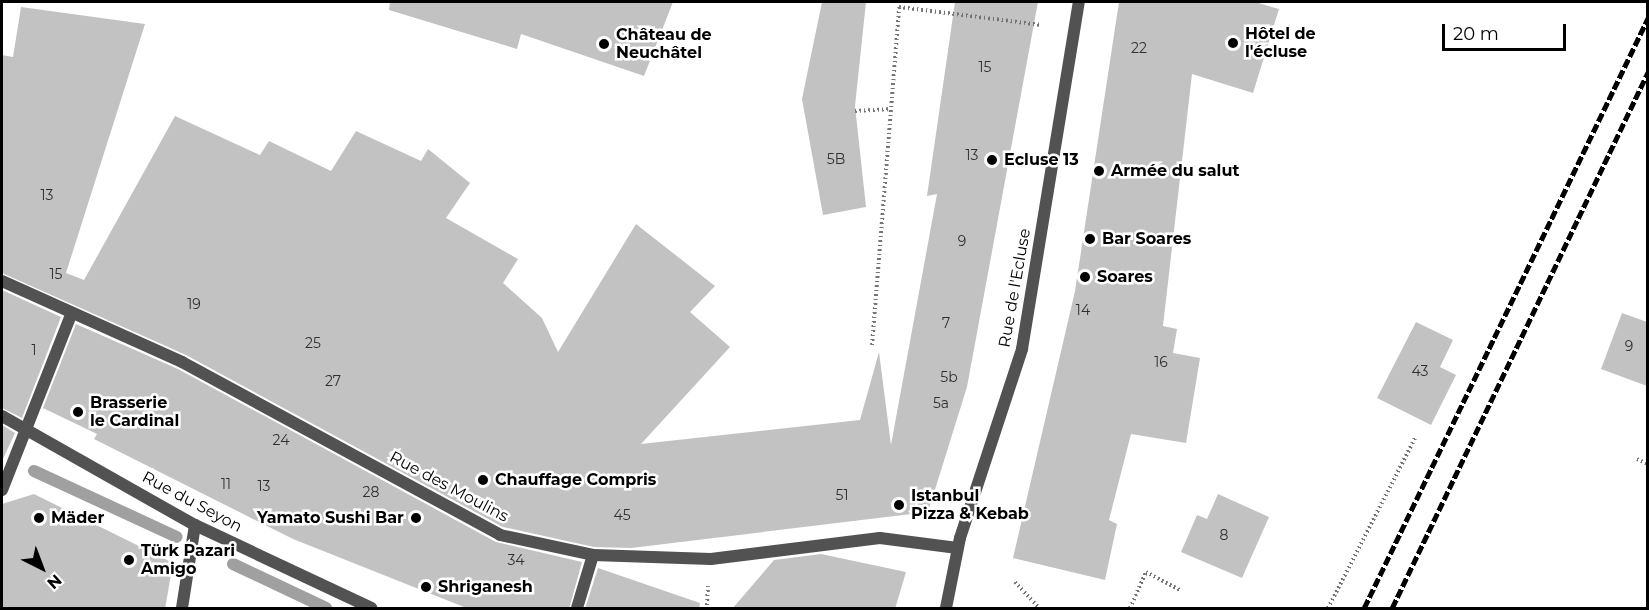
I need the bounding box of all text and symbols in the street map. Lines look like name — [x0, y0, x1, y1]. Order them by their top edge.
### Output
scale bar — [1445, 12, 1570, 50]
text: 20 m — [1453, 23, 1499, 45]
place label: Hôtel de l'écluse — [1245, 24, 1316, 62]
place label: Château de Neuchâtel — [616, 25, 712, 63]
marker: Hôtel de l'écluse — [1226, 36, 1240, 50]
marker: Château de Neuchâtel — [597, 37, 611, 51]
house number: 22 — [1131, 40, 1147, 56]
house number: 15 — [979, 59, 991, 75]
house number: 13 — [966, 147, 978, 163]
place label: Ecluse 13 — [1004, 150, 1079, 170]
house number: 5B — [827, 151, 845, 167]
marker: Ecluse 13 — [985, 153, 999, 167]
place label: Armée du salut — [1111, 161, 1239, 181]
marker: Armée du salut — [1092, 164, 1106, 178]
house number: 13 — [41, 187, 53, 203]
street label: Rue de l'Ecluse — [995, 227, 1035, 349]
place label: Bar Soares — [1102, 229, 1191, 249]
marker: Bar Soares — [1083, 232, 1097, 246]
house number: 9 — [958, 233, 966, 249]
house number: 15 — [50, 266, 62, 282]
place label: Soares — [1097, 267, 1153, 287]
marker: Soares — [1078, 270, 1092, 284]
house number: 19 — [187, 296, 201, 312]
house number: 14 — [1076, 302, 1090, 318]
house number: 7 — [942, 315, 950, 331]
house number: 25 — [305, 335, 321, 351]
house number: 9 — [1625, 338, 1633, 354]
house number: 1 — [31, 342, 37, 358]
house number: 16 — [1154, 354, 1168, 370]
house number: 43 — [1412, 363, 1428, 379]
house number: 5b — [940, 369, 958, 385]
house number: 27 — [325, 373, 341, 389]
place label: Brasserie le Cardinal — [90, 393, 179, 431]
house number: 5a — [933, 395, 949, 411]
marker: Brasserie le Cardinal — [71, 405, 85, 419]
house number: 24 — [273, 432, 289, 448]
street label: Rue des Moulins — [386, 448, 512, 526]
street label: Rue du Seyon — [139, 468, 245, 536]
place label: Chauffage Compris — [495, 470, 656, 490]
marker: Chauffage Compris — [476, 473, 490, 487]
house number: 11 — [221, 476, 231, 492]
house number: 13 — [258, 478, 270, 494]
house number: 28 — [363, 484, 379, 500]
place label: Istanbul Pizza & Kebab — [911, 486, 1029, 524]
house number: 51 — [836, 487, 848, 503]
marker: Istanbul Pizza & Kebab — [892, 498, 906, 512]
house number: 45 — [613, 507, 631, 523]
place label: Mäder — [51, 508, 104, 528]
place label: Yamato Sushi Bar — [257, 508, 404, 528]
marker: Mäder — [32, 511, 46, 525]
marker: Yamato Sushi Bar — [409, 511, 423, 525]
house number: 8 — [1220, 527, 1228, 543]
north arrow — [12, 538, 72, 598]
place label: Türk Pazari Amigo — [141, 541, 235, 579]
house number: 34 — [507, 552, 525, 568]
marker: Türk Pazari Amigo — [122, 553, 136, 567]
text: N — [43, 570, 66, 593]
place label: Shriganesh — [438, 577, 533, 597]
marker: Shriganesh — [419, 580, 433, 594]

